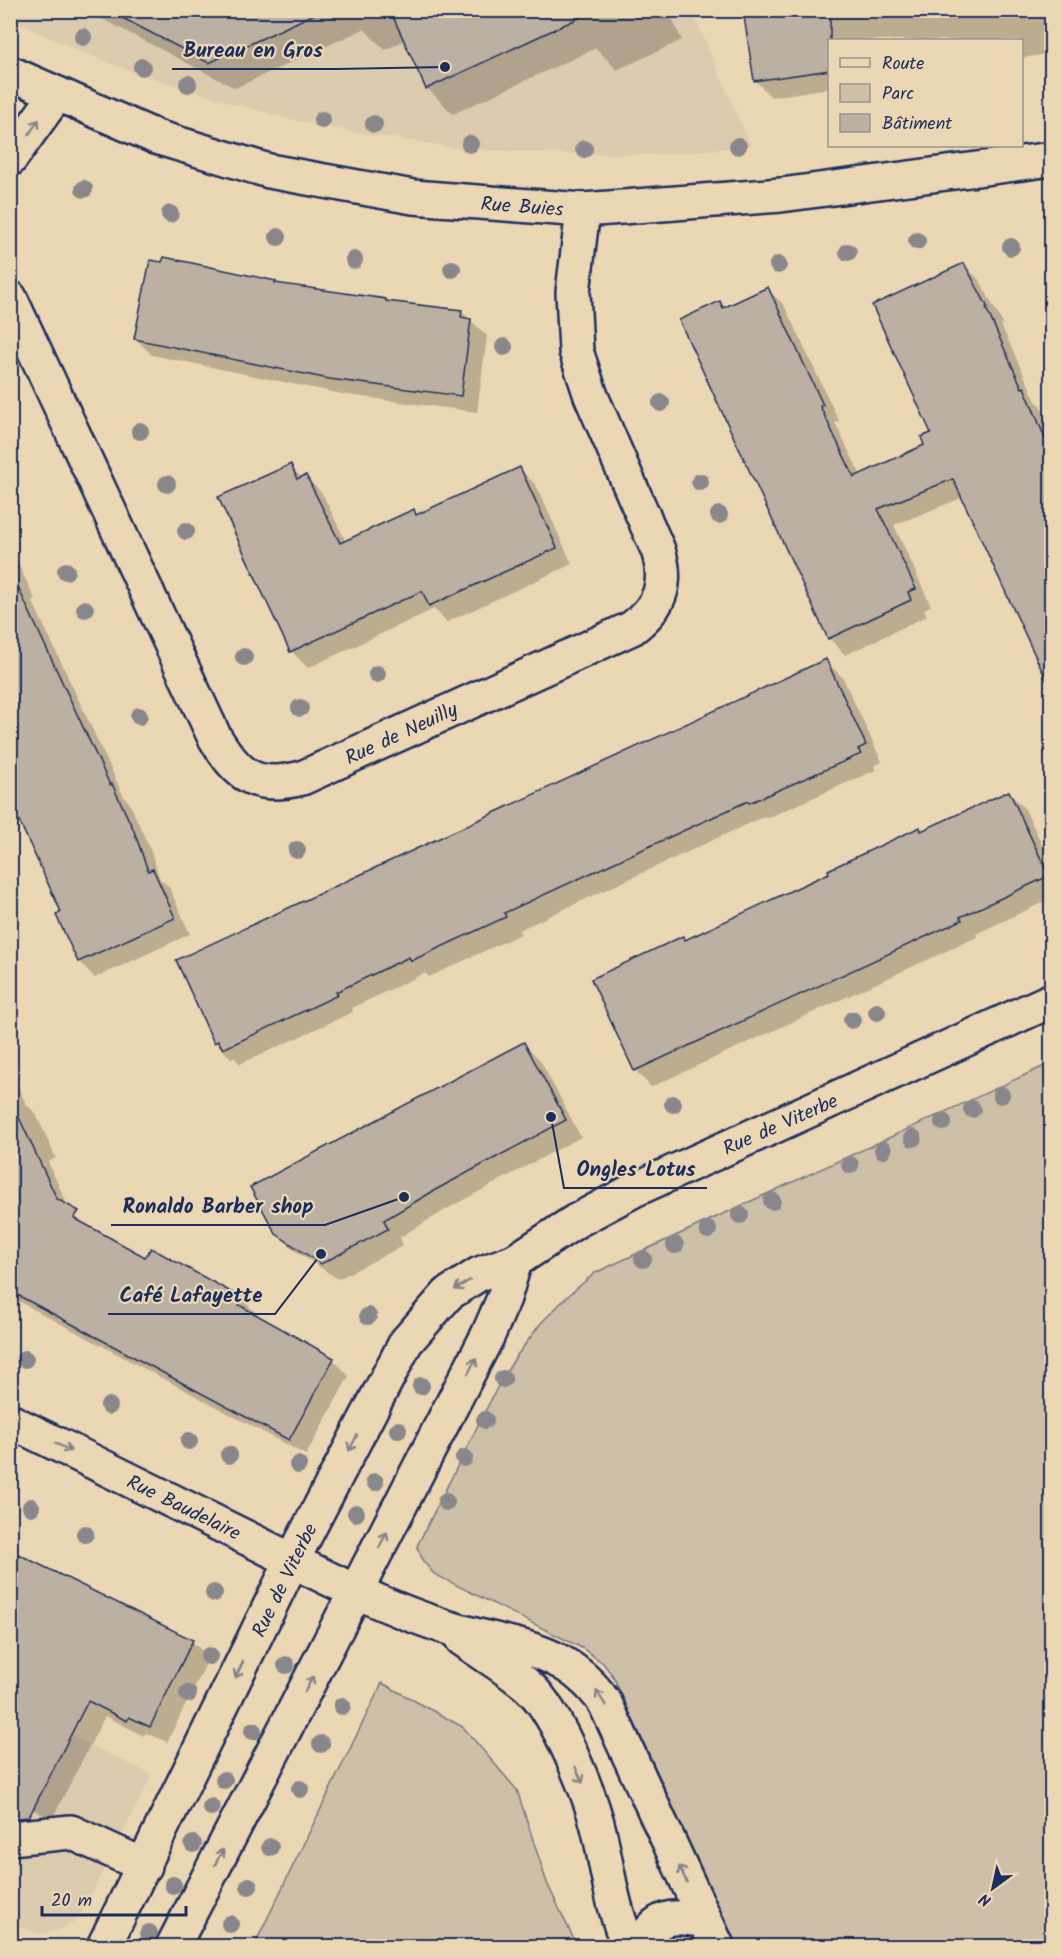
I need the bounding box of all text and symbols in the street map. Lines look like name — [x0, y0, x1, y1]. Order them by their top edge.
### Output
callout: Bureau en Gros — [172, 30, 335, 69]
text: Bureau en Gros — [183, 35, 323, 68]
legend — [828, 39, 1023, 147]
text: Route — [882, 50, 924, 79]
text: Parc — [882, 80, 914, 109]
text: Bâtiment — [882, 110, 953, 139]
one-way arrow — [28, 119, 40, 135]
street label: Rue Buies — [479, 189, 565, 227]
street label: Rue de Neuilly — [340, 694, 464, 775]
street label: Rue de Viterbe — [718, 1086, 844, 1166]
callout: Ongles Lotus — [564, 1149, 707, 1188]
text: Ongles Lotus — [577, 1154, 696, 1187]
callout: Ronaldo Barber shop — [111, 1186, 325, 1225]
text: Ronaldo Barber shop — [123, 1191, 313, 1224]
callout: Café Lafayette — [108, 1275, 275, 1314]
one-way arrow — [454, 1279, 471, 1291]
text: Café Lafayette — [120, 1280, 262, 1313]
one-way arrow — [467, 1358, 478, 1376]
one-way arrow — [347, 1434, 359, 1452]
one-way arrow — [54, 1441, 71, 1453]
street label: Rue Baudelaire — [121, 1467, 246, 1550]
street label: Rue de Viterbe — [244, 1518, 327, 1643]
one-way arrow — [378, 1532, 390, 1550]
one-way arrow — [233, 1661, 245, 1679]
one-way arrow — [303, 1676, 315, 1693]
one-way arrow — [595, 1690, 607, 1706]
one-way arrow — [574, 1765, 585, 1784]
one-way arrow — [213, 1849, 225, 1866]
north arrow — [963, 1858, 1023, 1918]
one-way arrow — [677, 1866, 688, 1884]
scale bar — [42, 1879, 186, 1917]
text: N — [975, 1886, 997, 1913]
text: 20 m — [51, 1887, 92, 1916]

